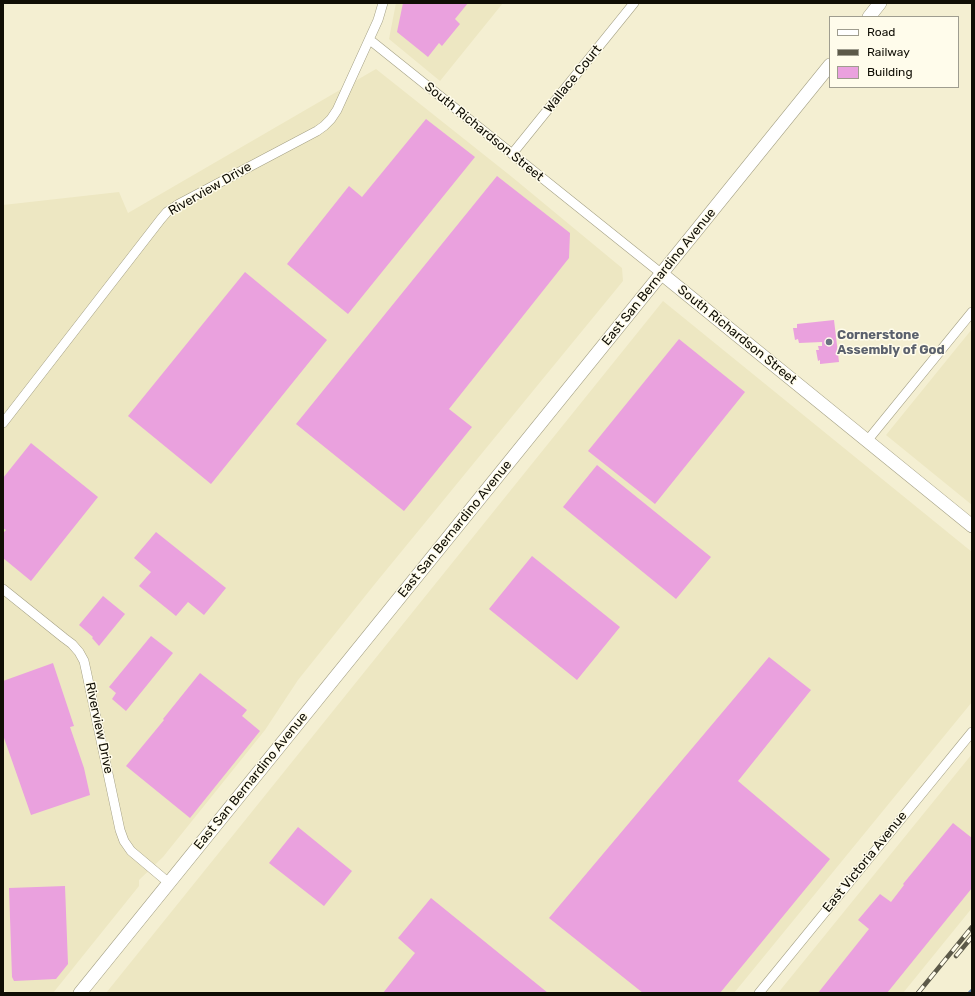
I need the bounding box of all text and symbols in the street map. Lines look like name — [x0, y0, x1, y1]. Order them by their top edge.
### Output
legend — [829, 16, 959, 88]
text: Road — [867, 25, 895, 39]
street label: Wallace Court — [541, 42, 605, 116]
text: Railway — [867, 45, 910, 59]
text: Building — [867, 65, 913, 79]
street label: South Richardson Street — [421, 79, 547, 185]
street label: Riverview Drive — [166, 159, 254, 219]
street label: East San Bernardino Avenue — [599, 205, 719, 349]
street label: South Richardson Street — [674, 282, 800, 388]
place label: Cornerstone Assembly of God — [837, 327, 945, 358]
marker: Cornerstone Assembly of God — [824, 337, 834, 347]
street label: East San Bernardino Avenue — [395, 457, 515, 601]
street label: Riverview Drive — [82, 681, 116, 775]
street label: East San Bernardino Avenue — [191, 709, 311, 853]
street label: East Victoria Avenue — [820, 808, 910, 916]

